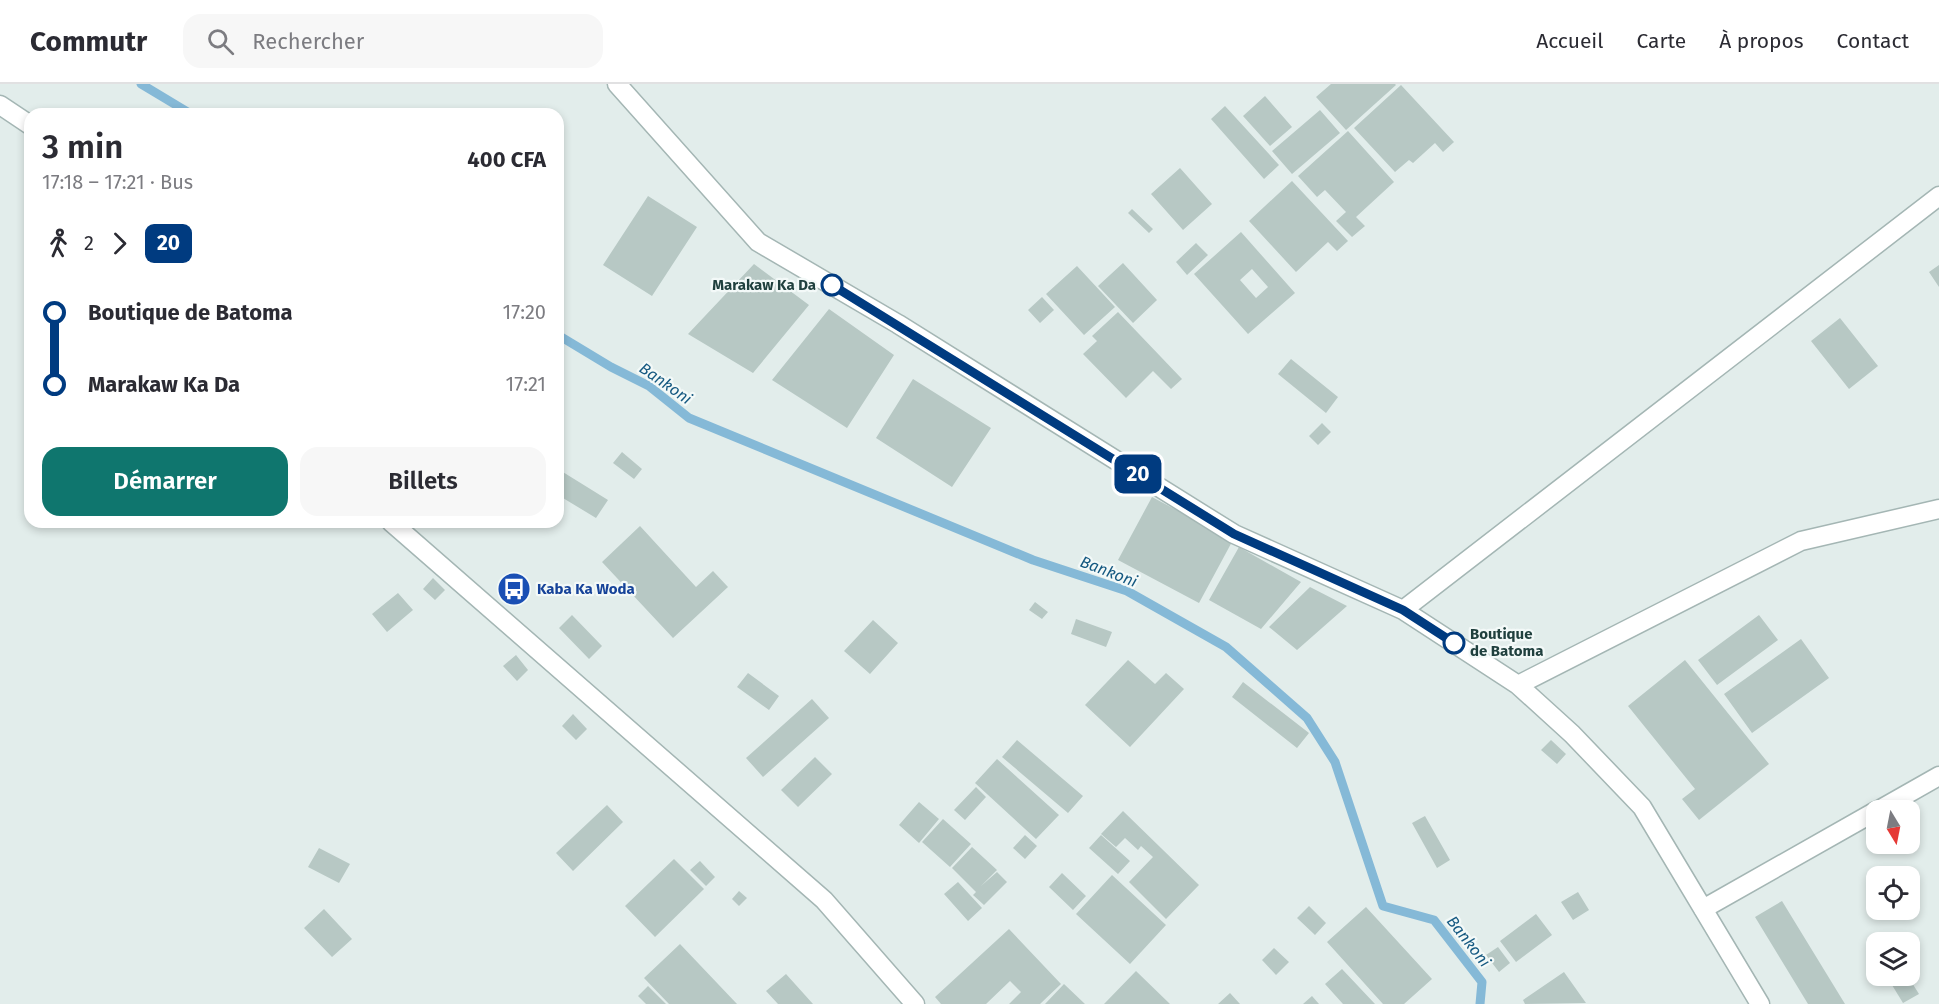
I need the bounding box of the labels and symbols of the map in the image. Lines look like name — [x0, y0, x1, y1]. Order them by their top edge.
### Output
marker: Marakaw Ka Da — [821, 274, 843, 296]
place label: Marakaw Ka Da — [712, 276, 816, 294]
water label: Bankoni — [636, 358, 696, 409]
line badge: 20 — [1111, 454, 1165, 494]
water label: Bankoni — [1078, 552, 1141, 591]
bus stop icon: Kaba Ka Woda — [496, 571, 532, 607]
place label: Kaba Ka Woda — [537, 580, 635, 598]
place label: Boutique de Batoma — [1470, 625, 1544, 660]
marker: Boutique de Batoma — [1443, 632, 1465, 654]
north arrow — [1866, 800, 1920, 854]
water label: Bankoni — [1443, 912, 1495, 971]

